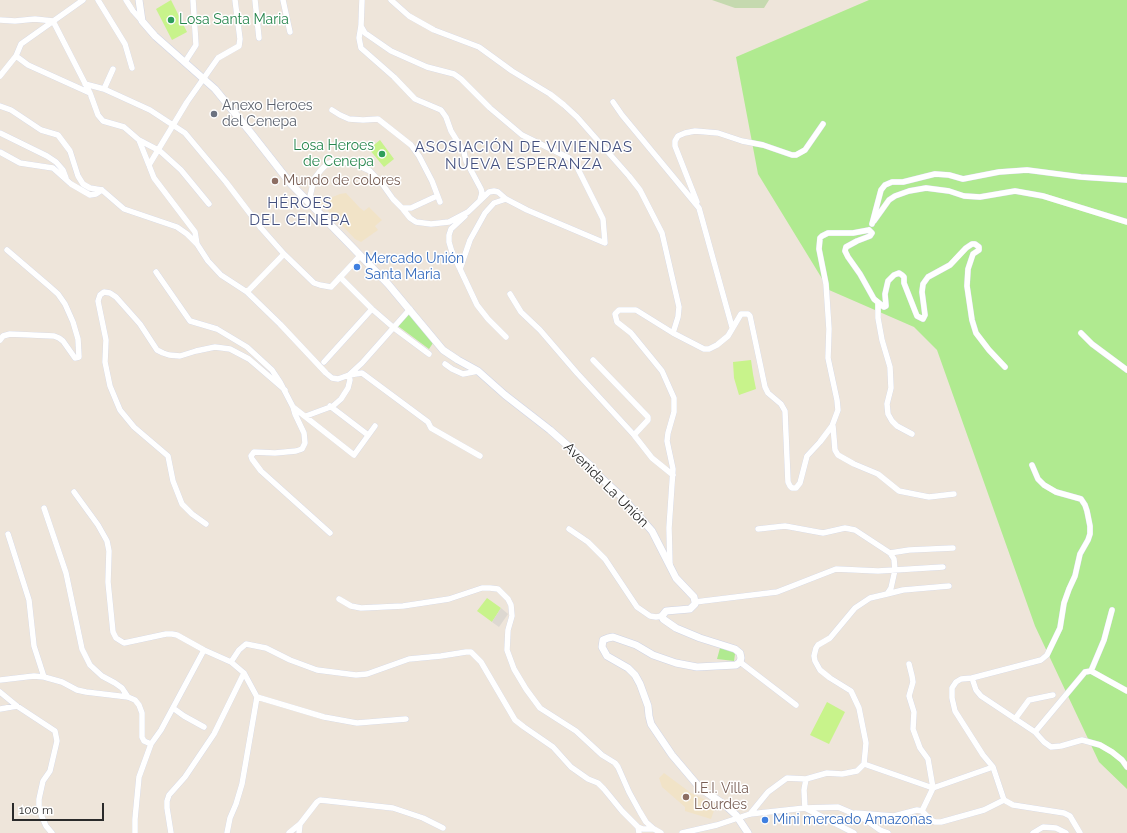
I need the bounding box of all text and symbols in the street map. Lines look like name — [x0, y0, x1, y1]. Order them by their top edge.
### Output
place label: Losa Santa Maria — [179, 12, 289, 28]
marker: Losa Santa Maria — [166, 15, 176, 25]
place label: Anexo Heroes del Cenepa — [222, 98, 313, 130]
marker: Anexo Heroes del Cenepa — [209, 109, 219, 119]
place label: Losa Heroes de Cenepa — [293, 138, 374, 170]
district label: ASOSIACIÓN DE VIVIENDAS NUEVA ESPERANZA — [415, 138, 633, 173]
marker: Losa Heroes de Cenepa — [377, 149, 387, 159]
place label: Mundo de colores — [283, 173, 401, 189]
marker: Mundo de colores — [270, 176, 280, 186]
district label: HÉROES DEL CENEPA — [249, 194, 351, 229]
place label: Mercado Unión Santa Maria — [365, 251, 464, 284]
marker: Mercado Unión Santa Maria — [352, 262, 362, 272]
street label: Avenida La Unión — [560, 439, 652, 531]
place label: I.E.I. Villa Lourdes — [694, 781, 749, 814]
marker: I.E.I. Villa Lourdes — [681, 792, 691, 802]
scale bar — [14, 795, 106, 821]
text: 100 m — [19, 803, 53, 817]
place label: Mini mercado Amazonas — [773, 812, 932, 828]
marker: Mini mercado Amazonas — [760, 815, 770, 825]

